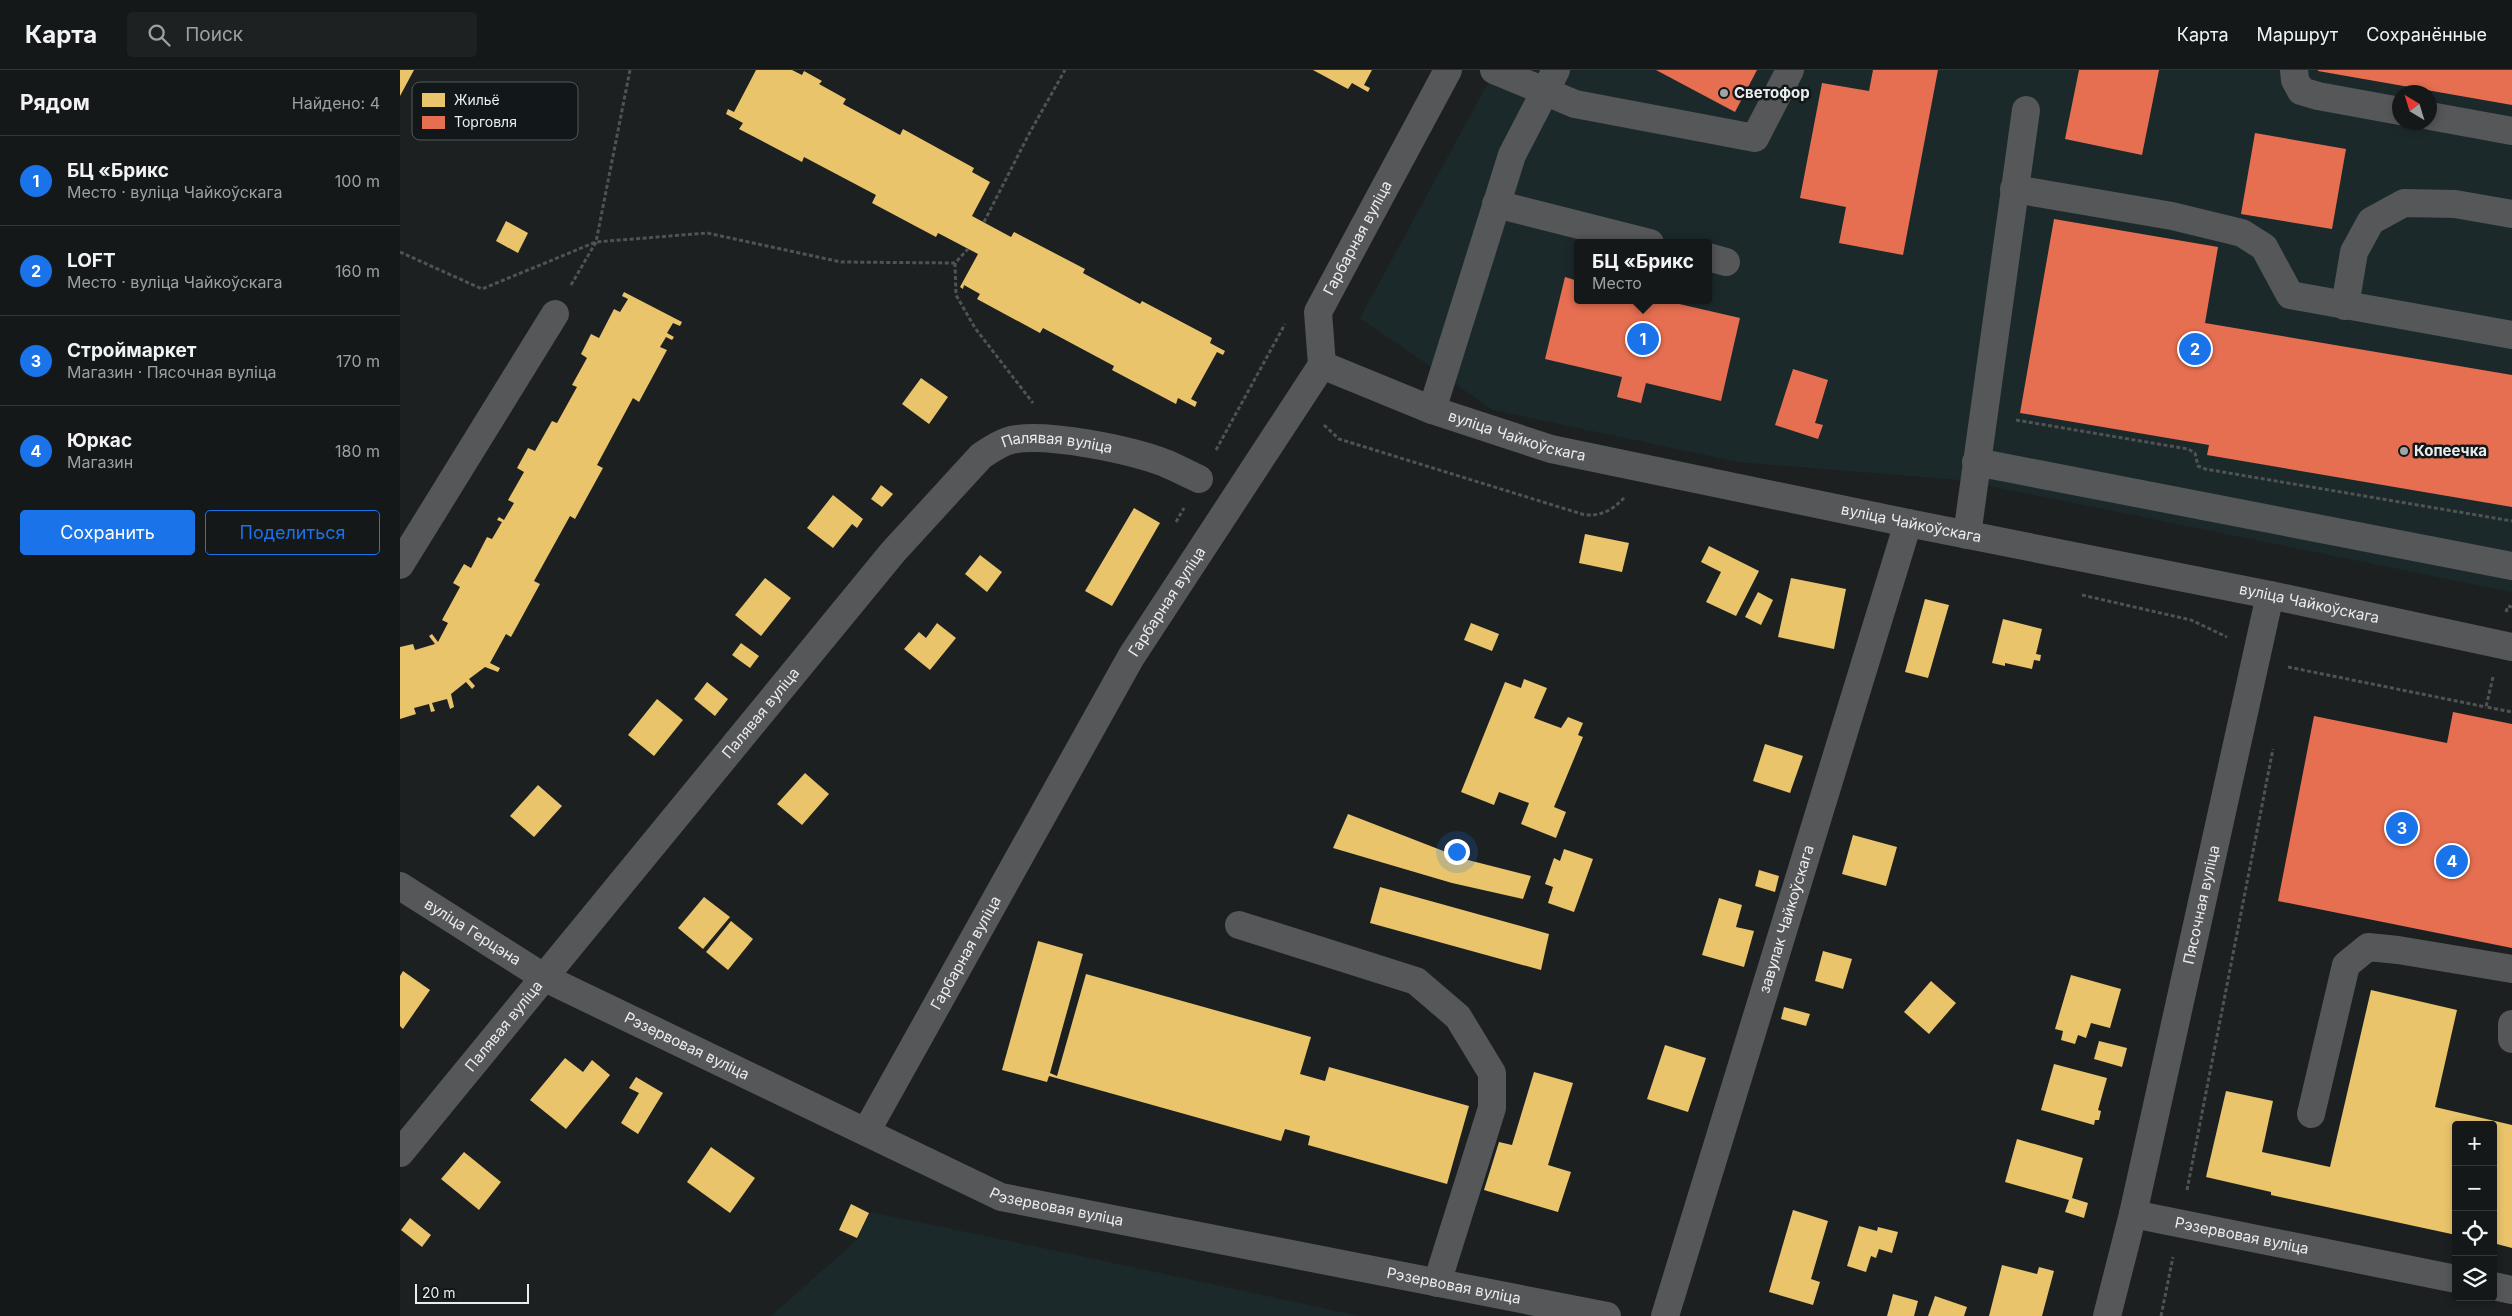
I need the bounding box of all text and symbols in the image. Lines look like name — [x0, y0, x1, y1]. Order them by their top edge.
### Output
search box — [127, 12, 477, 57]
text: Карта — [25, 20, 97, 49]
icon: search — [145, 21, 173, 49]
text: Поиск — [185, 23, 243, 46]
text: Карта — [2177, 24, 2229, 45]
text: Маршрут — [2257, 24, 2338, 45]
text: Сохранённые — [2366, 24, 2487, 45]
legend — [412, 82, 578, 140]
place label: Светофор — [1734, 83, 1810, 102]
north arrow — [2392, 85, 2437, 130]
marker: Светофор — [1718, 87, 1730, 99]
text: Рядом — [20, 90, 90, 115]
text: Жильё — [454, 91, 500, 108]
text: Найдено: 4 — [292, 93, 380, 113]
text: Торговля — [454, 113, 517, 130]
text: БЦ «Брикс — [67, 159, 169, 182]
text: 1 — [33, 171, 39, 191]
text: 100 m — [335, 171, 380, 191]
street label: Гарбарная вуліца — [1319, 177, 1396, 298]
text: Место · вуліца Чайкоўскага — [67, 182, 282, 202]
popup — [1574, 239, 1712, 304]
text: LOFT — [67, 249, 116, 272]
text: БЦ «Брикс — [1592, 250, 1694, 273]
text: 2 — [31, 261, 41, 281]
text: 160 m — [335, 261, 380, 281]
text: Место · вуліца Чайкоўскага — [67, 272, 282, 292]
text: Место — [1592, 273, 1642, 293]
pin: 1 — [1627, 320, 1659, 358]
pin: 2 — [2179, 330, 2211, 368]
text: Строймаркет — [67, 339, 196, 362]
text: 3 — [31, 351, 41, 371]
text: 170 m — [336, 351, 380, 371]
text: Магазин · Пясочная вуліца — [67, 362, 276, 382]
street label: вуліца Чайкоўскага — [1446, 406, 1588, 465]
street label: Палявая вуліца — [998, 428, 1114, 457]
text: Юркас — [67, 429, 132, 452]
text: 4 — [31, 441, 41, 461]
text: 180 m — [335, 441, 380, 461]
place label: Копеечка — [2414, 441, 2487, 460]
marker: Копеечка — [2398, 445, 2410, 457]
text: Магазин — [67, 452, 133, 472]
street label: вуліца Чайкоўскага — [1840, 499, 1983, 546]
button: Сохранить — [20, 510, 195, 555]
button: Поделиться — [205, 510, 380, 555]
street label: Гарбарная вуліца — [1124, 543, 1210, 660]
street label: вуліца Чайкоўскага — [2238, 579, 2381, 627]
street label: Палявая вуліца — [718, 663, 803, 762]
pin: 3 — [2386, 809, 2418, 847]
your location — [1444, 839, 1470, 865]
pin: 4 — [2436, 842, 2468, 880]
street label: завулак Чайкоўскага — [1754, 843, 1818, 996]
street label: Пясочная вуліца — [2179, 843, 2223, 966]
street label: Гарбарная вуліца — [926, 892, 1005, 1013]
street label: вуліца Герцэна — [421, 894, 525, 969]
street label: Палявая вуліца — [461, 977, 546, 1075]
street label: Рэзервовая вуліца — [621, 1008, 753, 1084]
map controls — [2452, 1121, 2497, 1301]
button: + — [2452, 1121, 2497, 1166]
button: − — [2452, 1166, 2497, 1211]
street label: Рэзервовая вуліца — [987, 1183, 1125, 1230]
button: locate — [2452, 1211, 2497, 1256]
street label: Рэзервовая вуліца — [2173, 1213, 2311, 1258]
button: layers — [2452, 1256, 2497, 1301]
street label: Рэзервовая вуліца — [1385, 1263, 1523, 1308]
scale bar — [415, 1281, 529, 1304]
text: 20 m — [422, 1284, 456, 1301]

